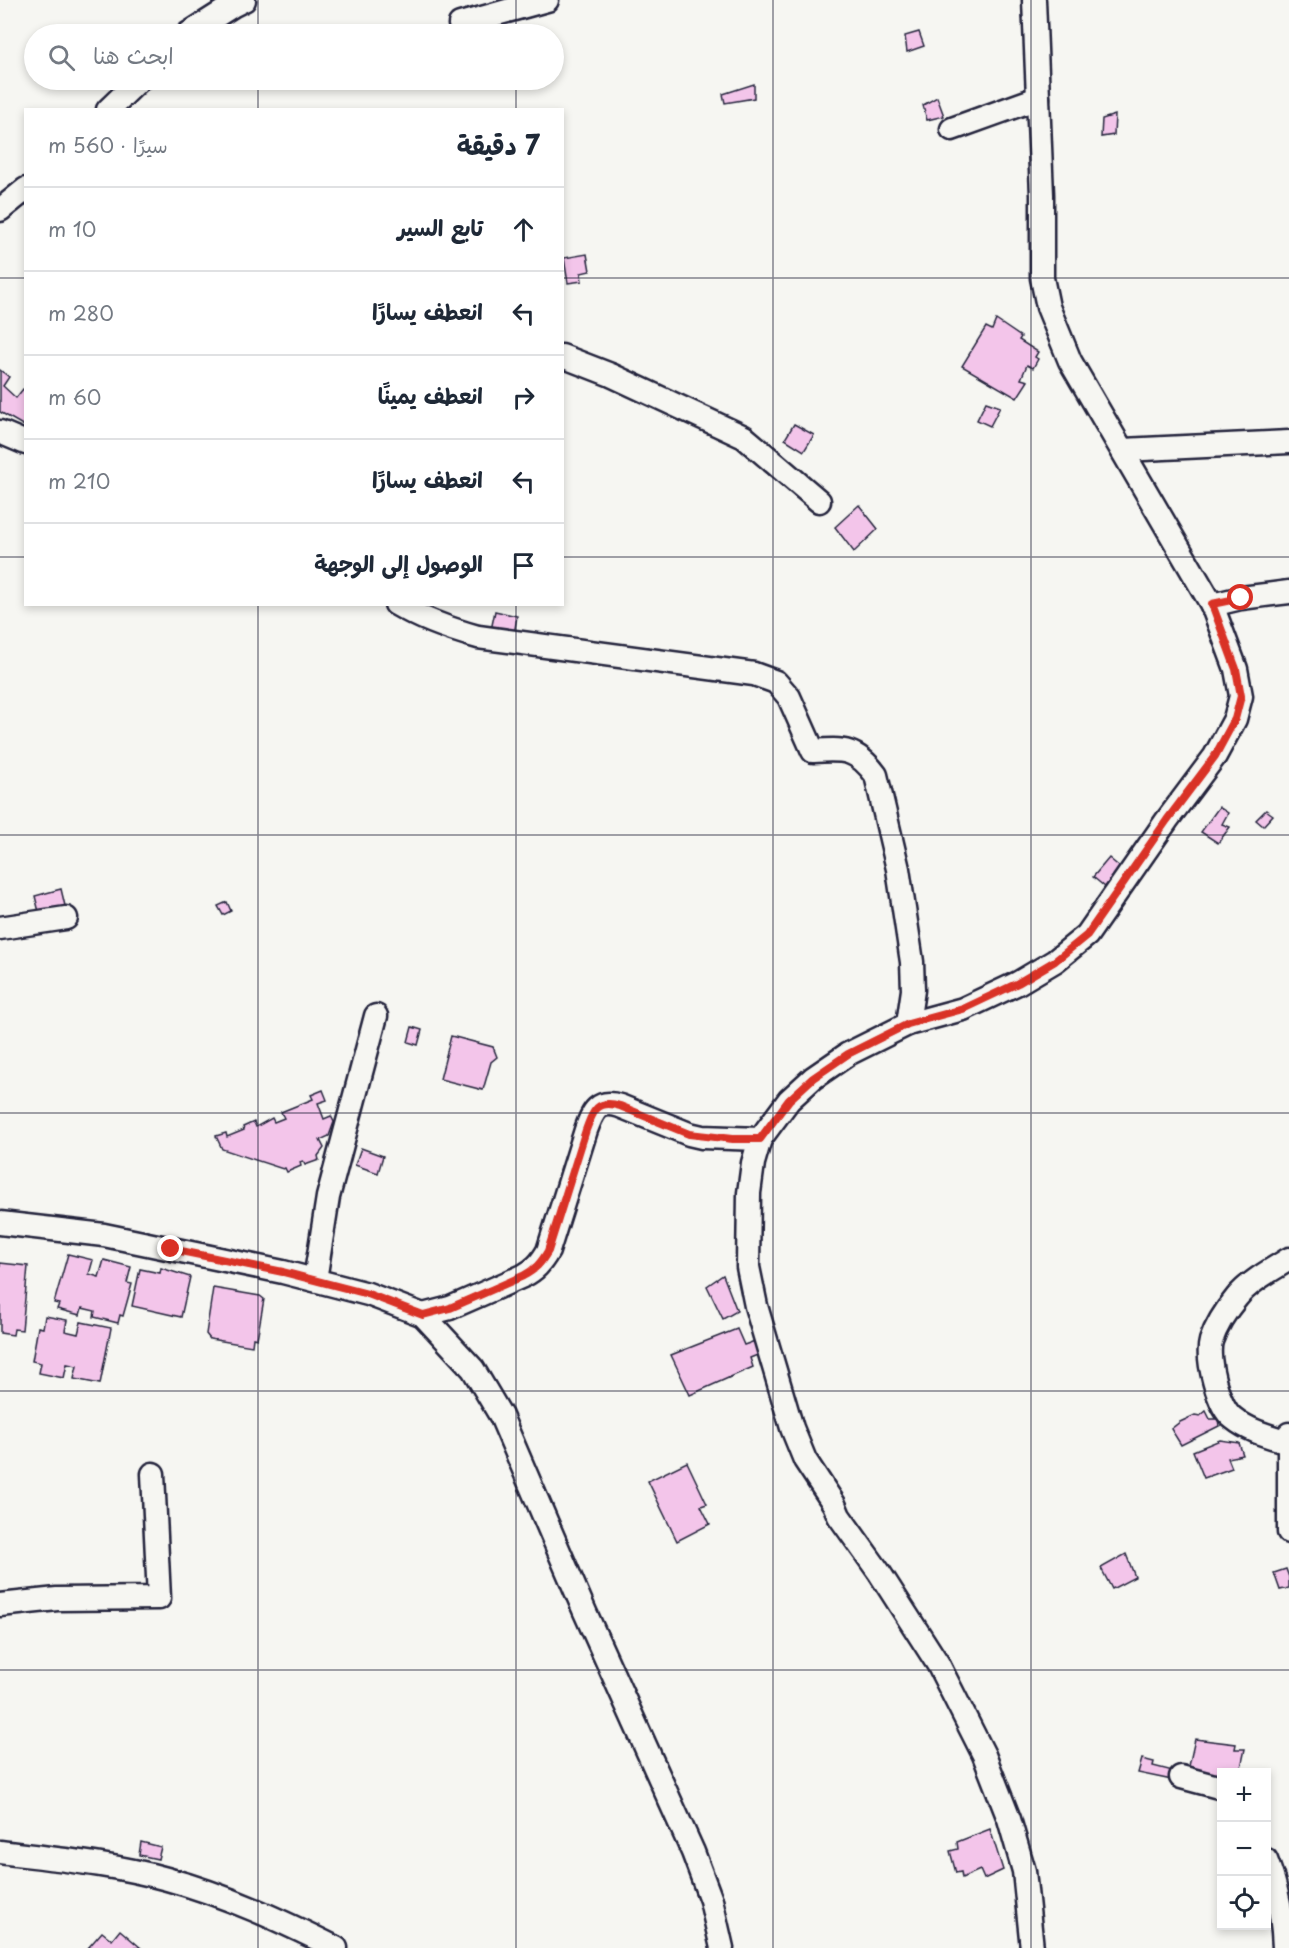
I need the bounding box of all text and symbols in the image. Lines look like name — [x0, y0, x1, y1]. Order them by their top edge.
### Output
search box — [24, 24, 564, 90]
text: ابحث هنا — [93, 38, 174, 71]
icon: search — [45, 41, 78, 74]
text: 7 دقيقة — [457, 125, 540, 164]
text: سيرًا · 560 m — [48, 130, 168, 160]
text: تابع السير — [398, 210, 483, 243]
icon: ahead — [507, 213, 540, 246]
text: 10 m — [48, 214, 96, 244]
text: انعطف يسارًا — [372, 294, 483, 327]
icon: left — [507, 297, 540, 330]
text: 280 m — [48, 298, 114, 328]
text: انعطف يمينًا — [378, 378, 483, 411]
icon: right — [507, 381, 540, 414]
text: 60 m — [48, 382, 101, 412]
text: انعطف يسارًا — [372, 462, 483, 495]
icon: left — [507, 465, 540, 498]
text: 210 m — [48, 466, 110, 496]
text: الوصول إلى الوجهة — [314, 546, 483, 579]
icon: arrive — [507, 549, 540, 582]
route start — [1227, 584, 1253, 610]
route end — [157, 1235, 183, 1261]
map controls — [1217, 1768, 1271, 1930]
button: + — [1217, 1768, 1271, 1822]
button: − — [1217, 1822, 1271, 1876]
button: locate — [1217, 1876, 1271, 1930]

